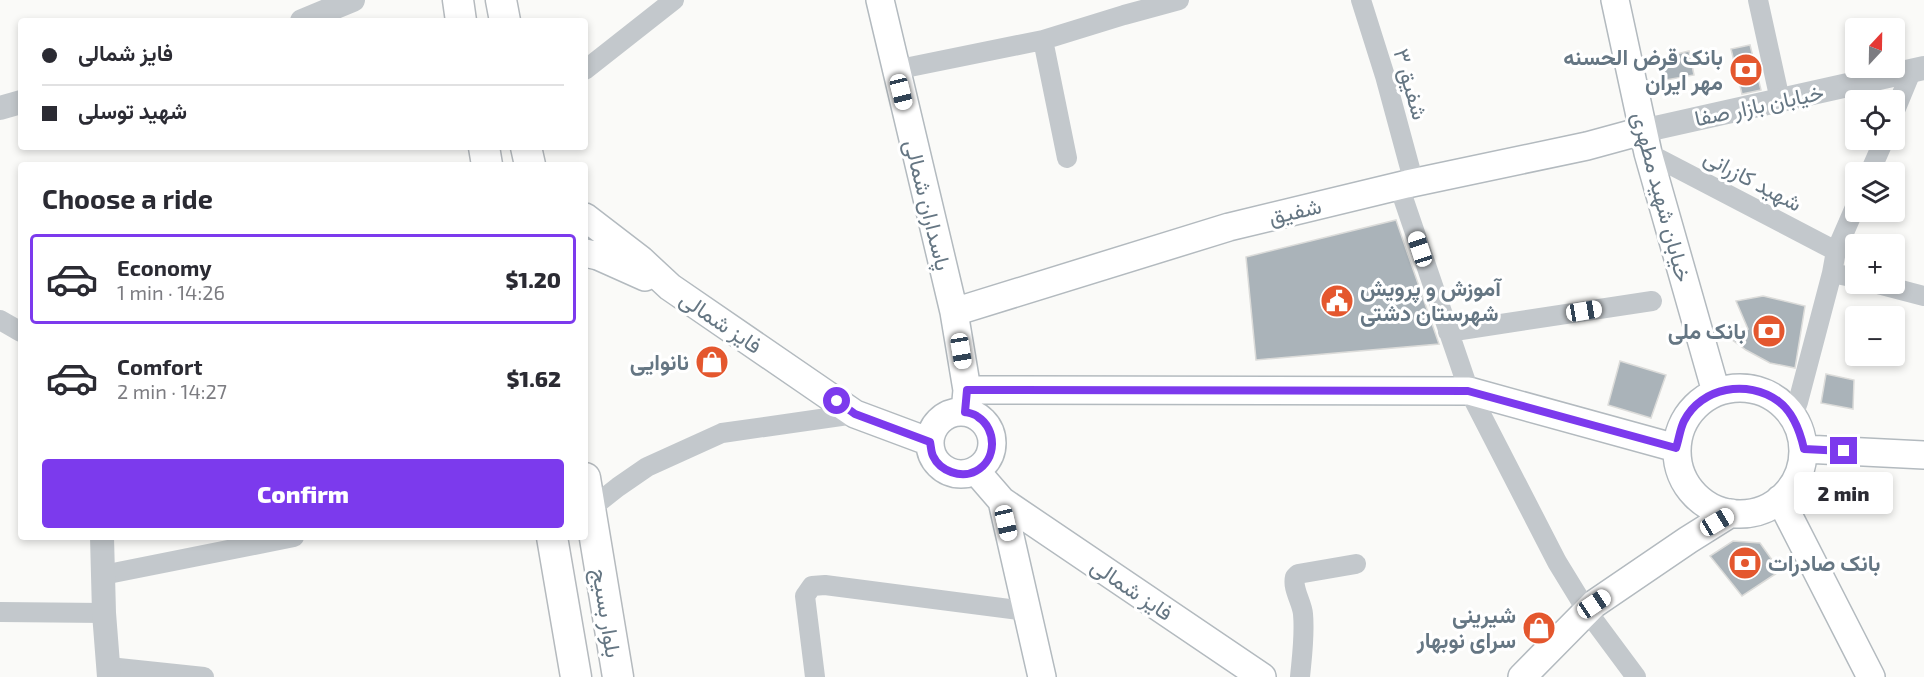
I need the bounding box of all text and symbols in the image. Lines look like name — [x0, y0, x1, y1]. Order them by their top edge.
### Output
north arrow — [1845, 18, 1905, 78]
map controls — [1845, 18, 1905, 366]
text: فایز شمالی — [78, 39, 173, 65]
place label: بانک قرض الحسنه مهر ایران — [1563, 43, 1723, 96]
street label: شفیق ۳ — [1388, 45, 1434, 123]
bank icon: بانک قرض الحسنه مهر ایران — [1728, 52, 1764, 88]
car — [888, 72, 914, 112]
street label: خیابان بازار صفا — [1692, 78, 1826, 132]
button: locate — [1845, 90, 1905, 150]
text: شهید توسلی — [78, 97, 187, 123]
street label: خیابان شهید مطهری — [1626, 109, 1698, 285]
street label: پاسداران شمالی — [897, 137, 958, 274]
street label: شهید کازرانی — [1699, 142, 1807, 218]
button: layers — [1845, 162, 1905, 222]
text: Choose a ride — [42, 182, 213, 214]
street label: شفیق — [1266, 191, 1324, 231]
car — [1406, 229, 1434, 269]
button: + — [1845, 234, 1905, 294]
icon: car — [45, 252, 99, 306]
text: Economy — [117, 254, 212, 280]
text: $1.20 — [505, 266, 561, 292]
place label: آموزش و پرویش شهرستان دشتی — [1360, 274, 1502, 327]
text: 1 min · 14:26 — [117, 280, 225, 304]
public building icon: آموزش و پرویش شهرستان دشتی — [1319, 283, 1355, 319]
street label: فایز شمالی — [675, 284, 767, 360]
car — [1565, 299, 1603, 323]
button: − — [1845, 306, 1905, 366]
bank icon: بانک ملی — [1751, 313, 1787, 349]
place label: بانک ملی — [1668, 317, 1746, 345]
car — [949, 332, 973, 370]
shop icon: نانوایی — [694, 344, 730, 380]
place label: نانوایی — [630, 348, 689, 376]
icon: car — [45, 351, 99, 405]
text: Comfort — [117, 353, 202, 379]
text: $1.62 — [506, 365, 561, 391]
text: 2 min · 14:27 — [117, 379, 227, 403]
route start — [823, 387, 850, 414]
route end — [1830, 437, 1857, 464]
button: Confirm — [42, 459, 564, 528]
callout: 2 min — [1794, 472, 1894, 514]
text: 2 min — [1818, 481, 1869, 505]
car — [993, 503, 1019, 543]
car — [1697, 505, 1737, 539]
bank icon: بانک صادرات — [1727, 545, 1763, 581]
place label: بانک صادرات — [1768, 549, 1880, 577]
street label: فایز شمالی — [1086, 551, 1178, 627]
street label: بلوار بسیج — [585, 566, 628, 660]
car — [1574, 586, 1614, 622]
place label: شیرینی سرای نوبهار — [1416, 601, 1516, 654]
shop icon: شیرینی سرای نوبهار — [1521, 610, 1557, 646]

